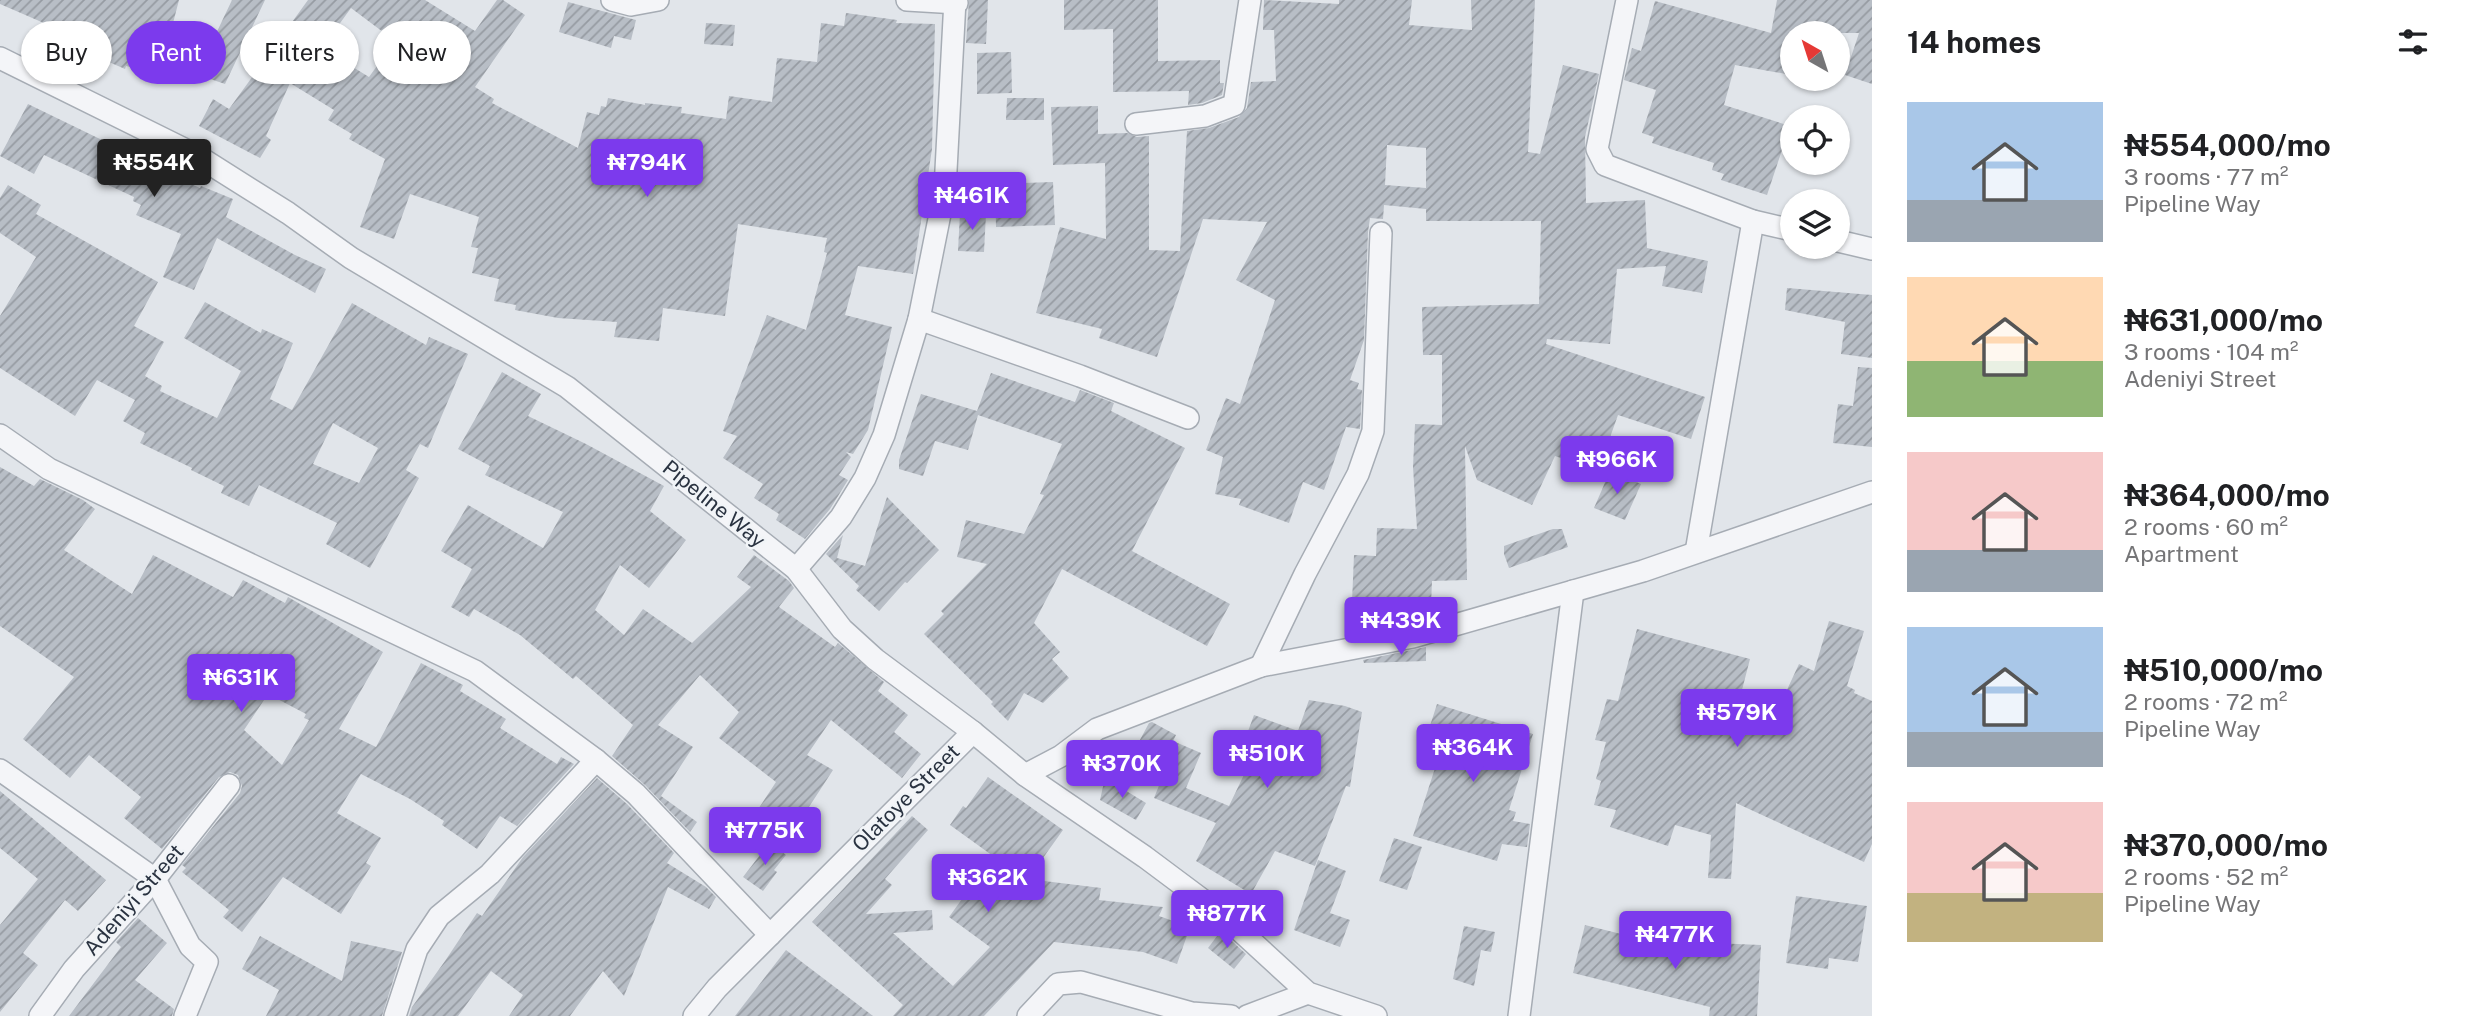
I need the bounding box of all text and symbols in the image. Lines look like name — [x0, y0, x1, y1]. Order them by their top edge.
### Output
chip: Buy — [21, 21, 112, 84]
chip: Rent — [126, 21, 226, 84]
chip: Filters — [240, 21, 359, 84]
chip: New — [373, 21, 471, 84]
north arrow — [1780, 21, 1850, 91]
map controls — [1780, 21, 1850, 259]
icon: filters — [2394, 23, 2432, 61]
text: 14 homes — [1907, 24, 2041, 60]
button: locate — [1780, 105, 1850, 175]
text: ₦554,000/mo — [2124, 127, 2331, 163]
icon: home — [1963, 130, 2047, 214]
pin: ₦554K — [105, 140, 203, 199]
pin: ₦794K — [598, 140, 696, 199]
text: ₦554K — [113, 148, 195, 175]
text: ₦794K — [607, 148, 687, 175]
text: 3 rooms · 77 m² — [2124, 163, 2288, 190]
pin: ₦461K — [923, 173, 1021, 232]
text: ₦461K — [934, 181, 1010, 208]
button: layers — [1780, 189, 1850, 259]
text: Pipeline Way — [2124, 190, 2261, 217]
text: ₦631,000/mo — [2124, 302, 2323, 338]
icon: home — [1963, 305, 2047, 389]
text: 3 rooms · 104 m² — [2124, 338, 2298, 365]
text: Adeniyi Street — [2124, 365, 2277, 392]
pin: ₦966K — [1568, 436, 1666, 496]
text: ₦966K — [1577, 445, 1658, 472]
street label: Pipeline Way — [658, 455, 771, 553]
text: ₦364,000/mo — [2124, 477, 2330, 513]
icon: home — [1963, 480, 2047, 564]
text: 2 rooms · 60 m² — [2124, 513, 2288, 540]
text: Apartment — [2124, 540, 2239, 567]
pin: ₦439K — [1352, 598, 1450, 657]
text: ₦439K — [1360, 606, 1442, 633]
text: ₦510,000/mo — [2124, 652, 2323, 688]
pin: ₦631K — [192, 654, 290, 714]
icon: home — [1963, 655, 2047, 739]
text: ₦631K — [203, 663, 279, 690]
text: 2 rooms · 72 m² — [2124, 688, 2287, 715]
pin: ₦579K — [1688, 690, 1786, 749]
text: ₦579K — [1697, 698, 1777, 725]
text: Pipeline Way — [2124, 715, 2261, 742]
pin: ₦364K — [1424, 724, 1522, 784]
pin: ₦510K — [1218, 730, 1316, 790]
text: ₦364K — [1432, 733, 1514, 760]
street label: Olatoye Street — [847, 739, 965, 857]
text: ₦510K — [1229, 739, 1305, 766]
pin: ₦370K — [1073, 740, 1171, 800]
text: ₦370K — [1082, 749, 1162, 776]
pin: ₦775K — [716, 808, 814, 867]
text: ₦775K — [725, 816, 805, 843]
text: ₦370,000/mo — [2124, 827, 2328, 863]
icon: home — [1963, 830, 2047, 914]
street label: Adeniyi Street — [79, 839, 189, 960]
pin: ₦362K — [939, 855, 1037, 914]
text: ₦362K — [948, 863, 1028, 890]
text: 2 rooms · 52 m² — [2124, 863, 2288, 890]
pin: ₦877K — [1178, 890, 1276, 950]
text: Pipeline Way — [2124, 890, 2261, 917]
text: ₦877K — [1187, 899, 1267, 926]
pin: ₦477K — [1626, 912, 1724, 971]
text: ₦477K — [1635, 920, 1715, 947]

